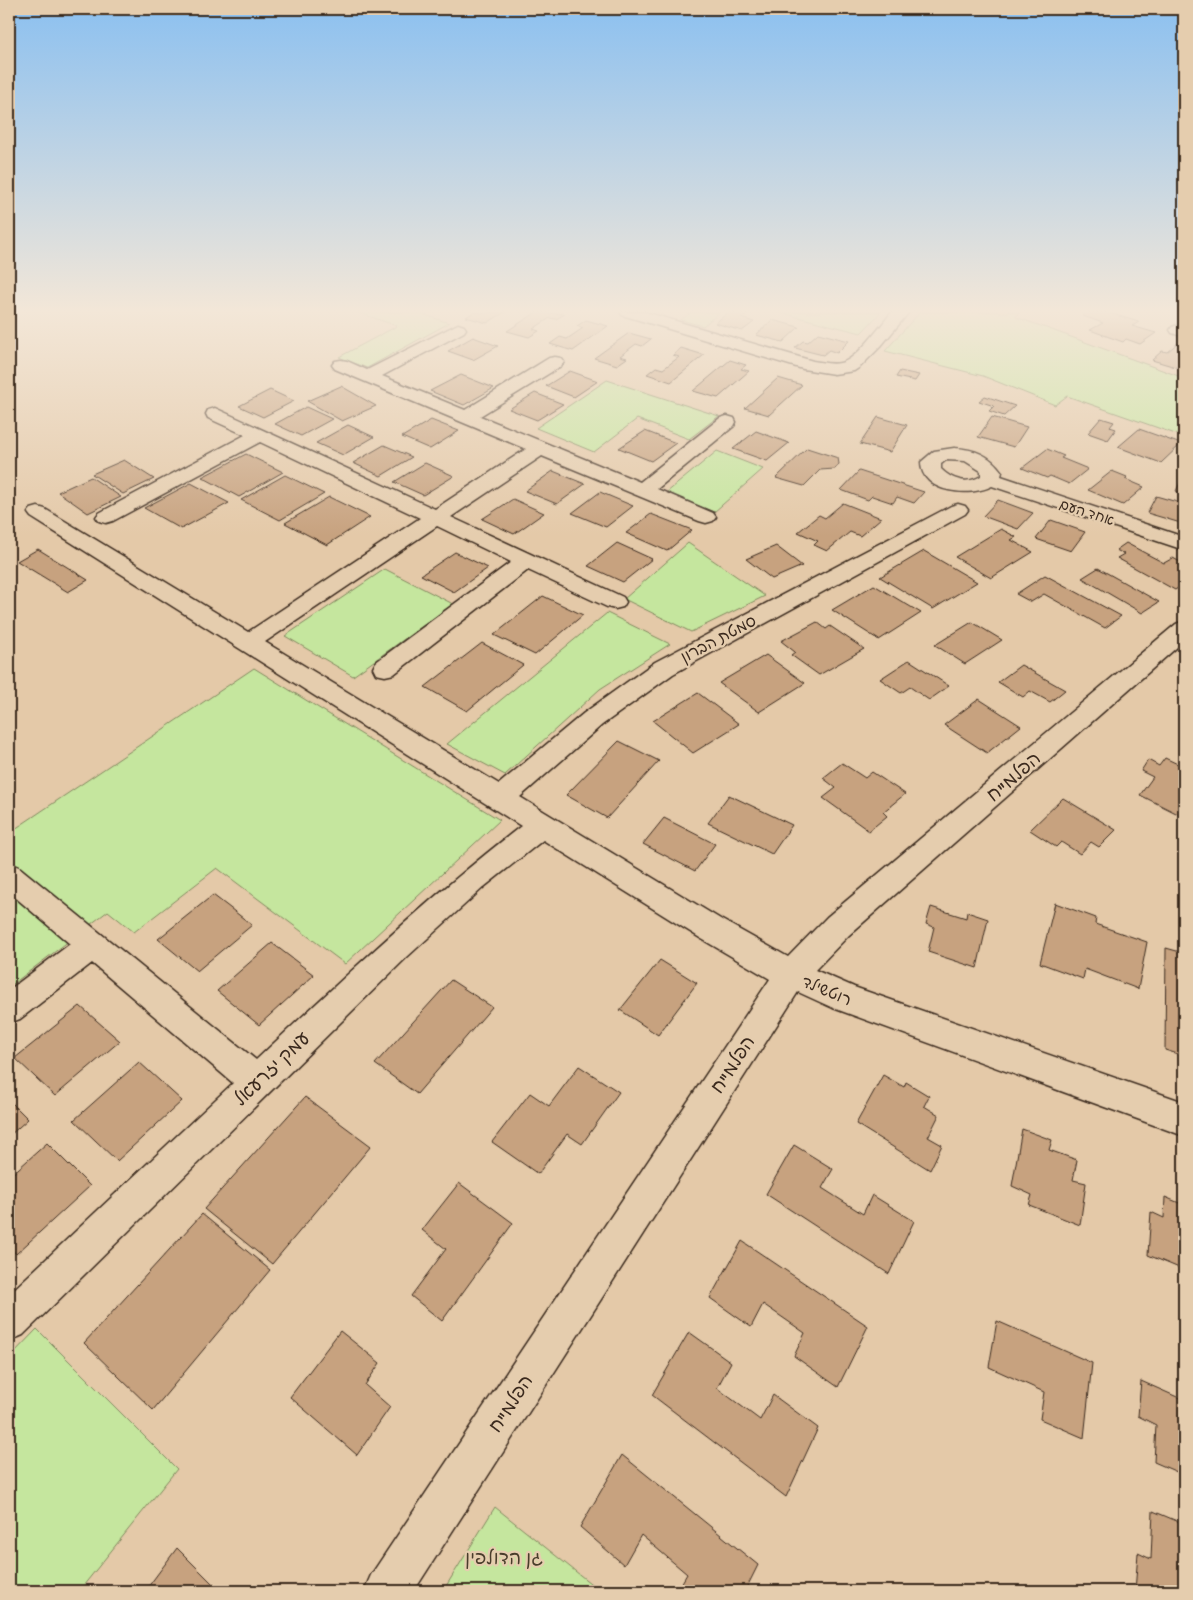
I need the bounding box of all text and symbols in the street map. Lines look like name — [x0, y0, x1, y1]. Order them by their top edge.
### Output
street label: אחד העם — [1057, 498, 1116, 531]
street label: סמטת הברון — [678, 612, 761, 669]
street label: הפלמ"ח — [983, 748, 1047, 808]
street label: רוטשילד — [798, 972, 854, 1012]
street label: עמק יזרעאל — [230, 1028, 316, 1113]
street label: הפלמ"ח — [707, 1032, 762, 1099]
street label: הפלמ"ח — [485, 1371, 540, 1438]
park label: גן הדולפין — [465, 1548, 543, 1572]

